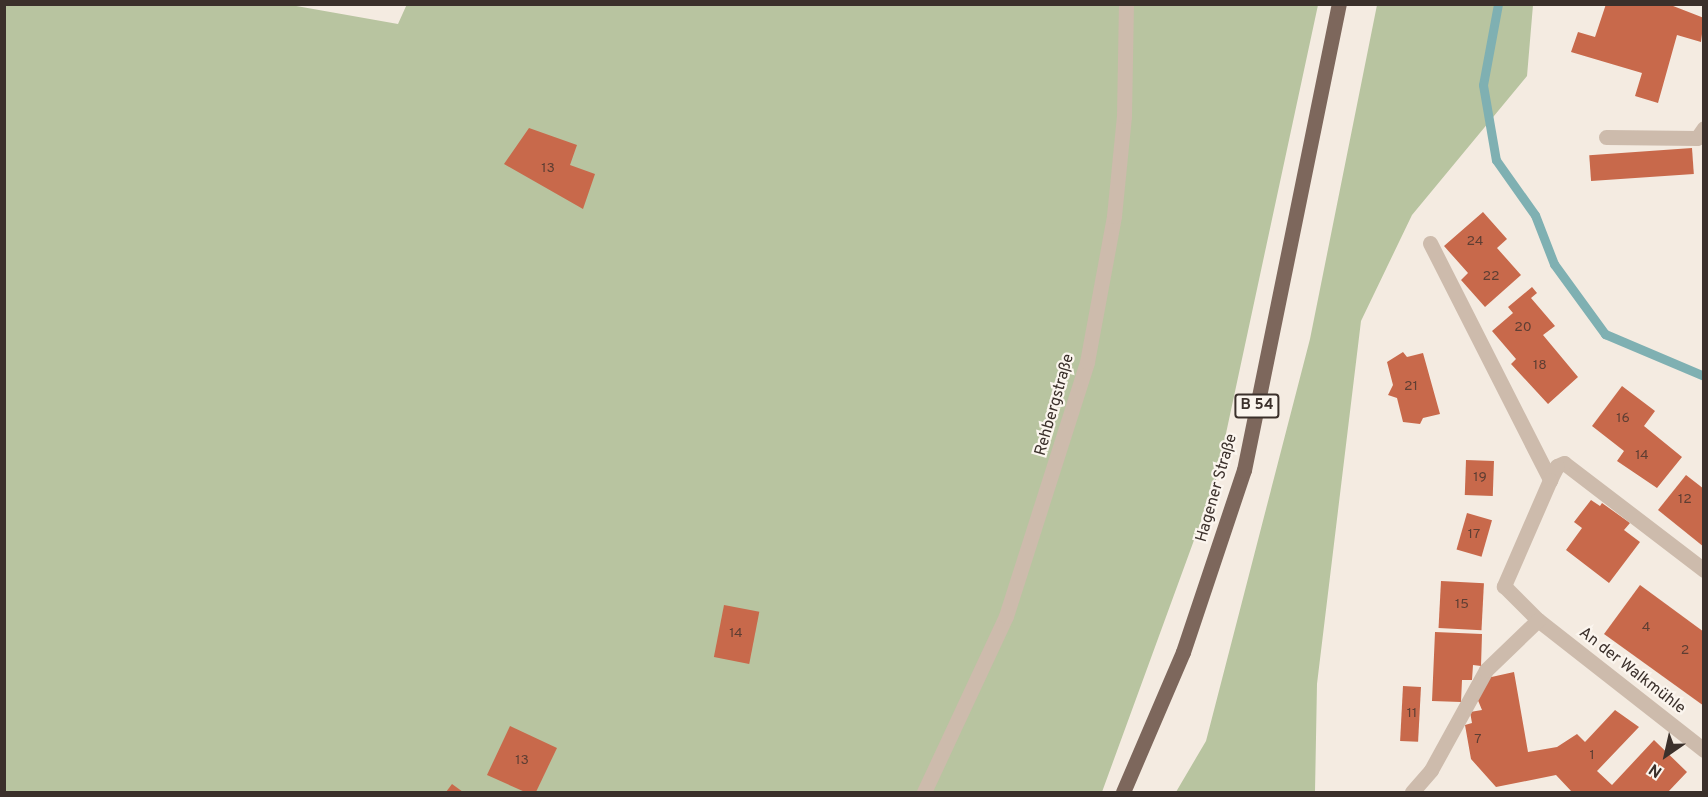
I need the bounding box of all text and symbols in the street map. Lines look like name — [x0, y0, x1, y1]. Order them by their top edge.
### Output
house number: 13 — [541, 161, 555, 177]
house number: 24 — [1466, 234, 1484, 250]
house number: 22 — [1482, 269, 1500, 285]
house number: 20 — [1514, 320, 1532, 336]
street label: Rehbergstraße — [1031, 352, 1079, 458]
house number: 18 — [1533, 358, 1547, 374]
house number: 21 — [1404, 379, 1418, 395]
road number: B 54 — [1233, 394, 1281, 418]
house number: 16 — [1616, 411, 1630, 427]
street label: Hagener Straße — [1192, 432, 1242, 544]
house number: 14 — [1635, 448, 1649, 464]
house number: 19 — [1473, 470, 1487, 486]
house number: 12 — [1678, 492, 1692, 508]
house number: 17 — [1468, 527, 1480, 543]
house number: 15 — [1455, 597, 1469, 613]
house number: 4 — [1642, 620, 1650, 636]
street label: An der Walkmühle — [1575, 623, 1689, 719]
house number: 14 — [729, 626, 743, 642]
house number: 2 — [1681, 643, 1689, 659]
house number: 11 — [1407, 706, 1417, 722]
north arrow — [1636, 725, 1696, 785]
house number: 7 — [1474, 732, 1482, 748]
house number: 1 — [1589, 748, 1595, 764]
house number: 13 — [515, 753, 529, 769]
text: N — [1646, 758, 1666, 781]

